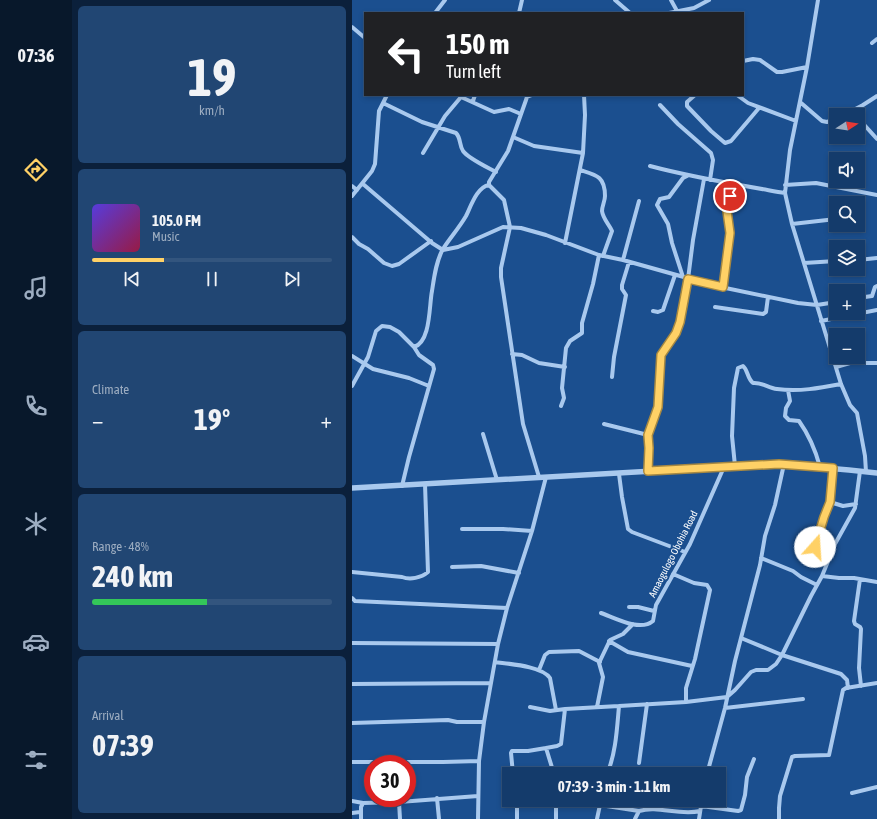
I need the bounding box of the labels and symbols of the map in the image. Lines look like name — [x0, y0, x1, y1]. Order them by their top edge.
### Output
north arrow — [829, 108, 865, 144]
pin — [713, 179, 747, 213]
street label: Amaogulogo Obohia Road — [646, 509, 700, 599]
position arrow — [794, 526, 836, 568]
speed limit sign: 30 — [364, 755, 416, 807]

